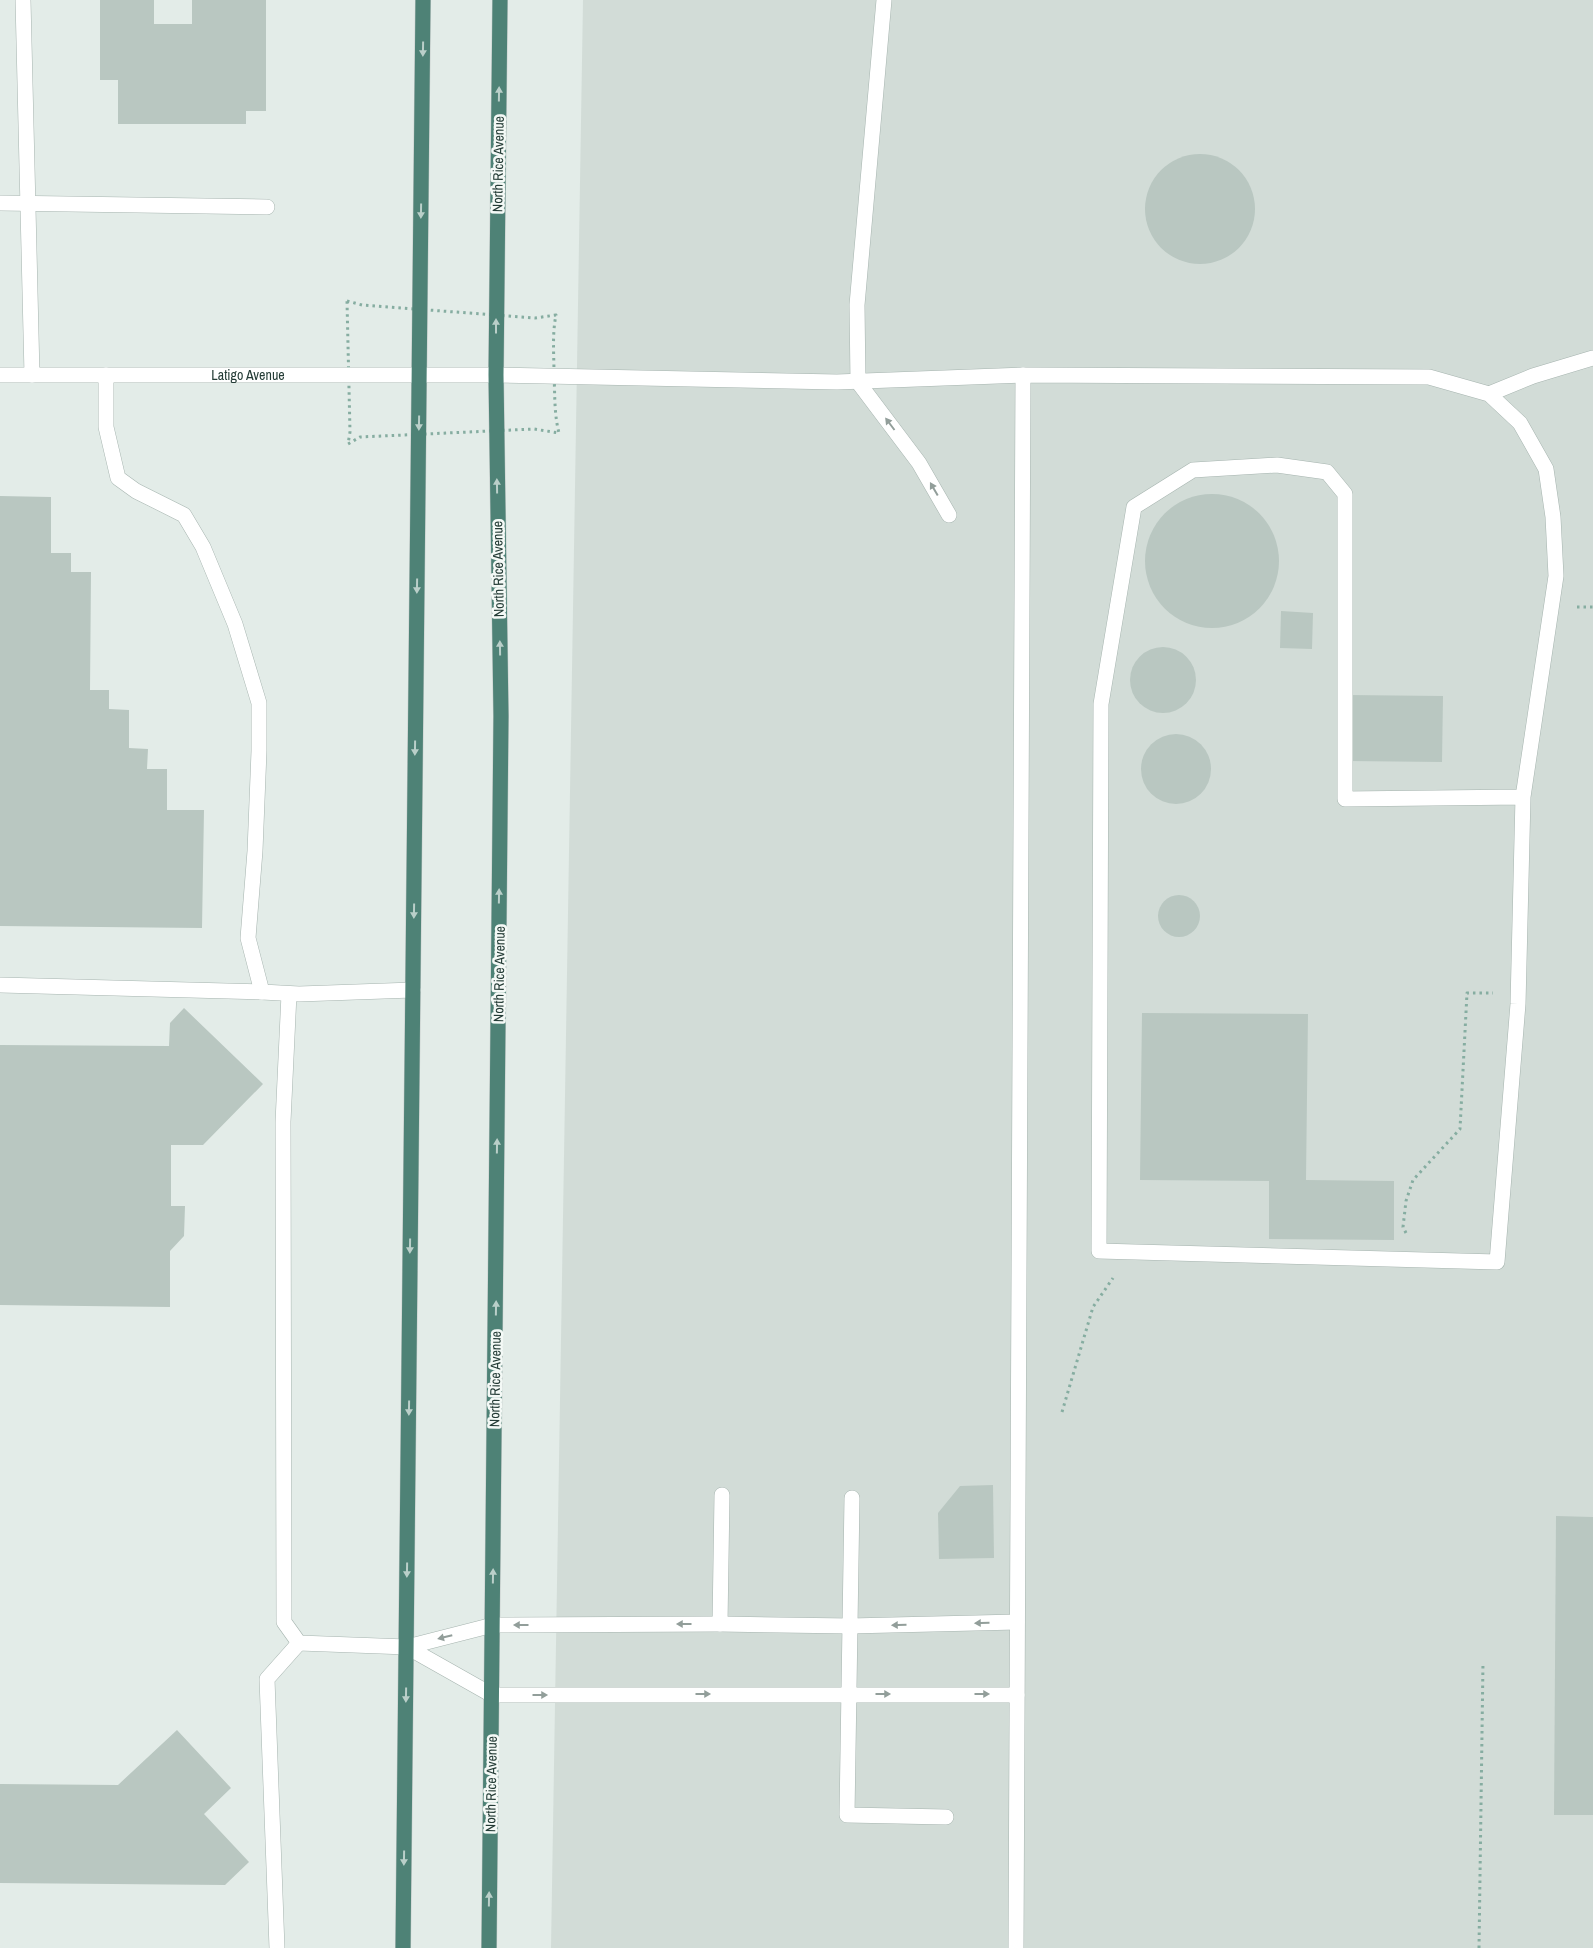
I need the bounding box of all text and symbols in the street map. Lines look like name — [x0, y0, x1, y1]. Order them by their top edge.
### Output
one-way arrow — [418, 41, 426, 57]
one-way arrow — [495, 86, 503, 102]
street label: North Rice Avenue — [488, 116, 508, 212]
one-way arrow — [417, 203, 425, 219]
one-way arrow — [492, 318, 500, 334]
street label: Latigo Avenue — [211, 366, 285, 384]
one-way arrow — [414, 416, 422, 432]
one-way arrow — [884, 418, 895, 431]
one-way arrow — [493, 478, 501, 494]
one-way arrow — [930, 482, 938, 497]
street label: North Rice Avenue — [488, 521, 508, 617]
one-way arrow — [413, 578, 421, 594]
one-way arrow — [496, 640, 504, 656]
one-way arrow — [411, 741, 419, 757]
one-way arrow — [495, 888, 503, 904]
one-way arrow — [410, 903, 418, 919]
street label: North Rice Avenue — [489, 926, 509, 1022]
one-way arrow — [493, 1138, 501, 1154]
one-way arrow — [406, 1238, 414, 1254]
one-way arrow — [492, 1300, 500, 1316]
street label: North Rice Avenue — [485, 1331, 505, 1427]
one-way arrow — [405, 1400, 413, 1416]
one-way arrow — [403, 1563, 411, 1579]
one-way arrow — [489, 1568, 497, 1584]
one-way arrow — [974, 1619, 990, 1627]
one-way arrow — [676, 1620, 692, 1628]
one-way arrow — [513, 1621, 529, 1629]
one-way arrow — [891, 1621, 907, 1629]
one-way arrow — [438, 1633, 453, 1641]
one-way arrow — [402, 1688, 410, 1704]
one-way arrow — [695, 1690, 711, 1698]
one-way arrow — [875, 1690, 891, 1698]
one-way arrow — [974, 1690, 990, 1698]
one-way arrow — [533, 1691, 549, 1699]
street label: North Rice Avenue — [481, 1736, 501, 1832]
one-way arrow — [400, 1850, 408, 1866]
one-way arrow — [486, 1891, 494, 1907]

